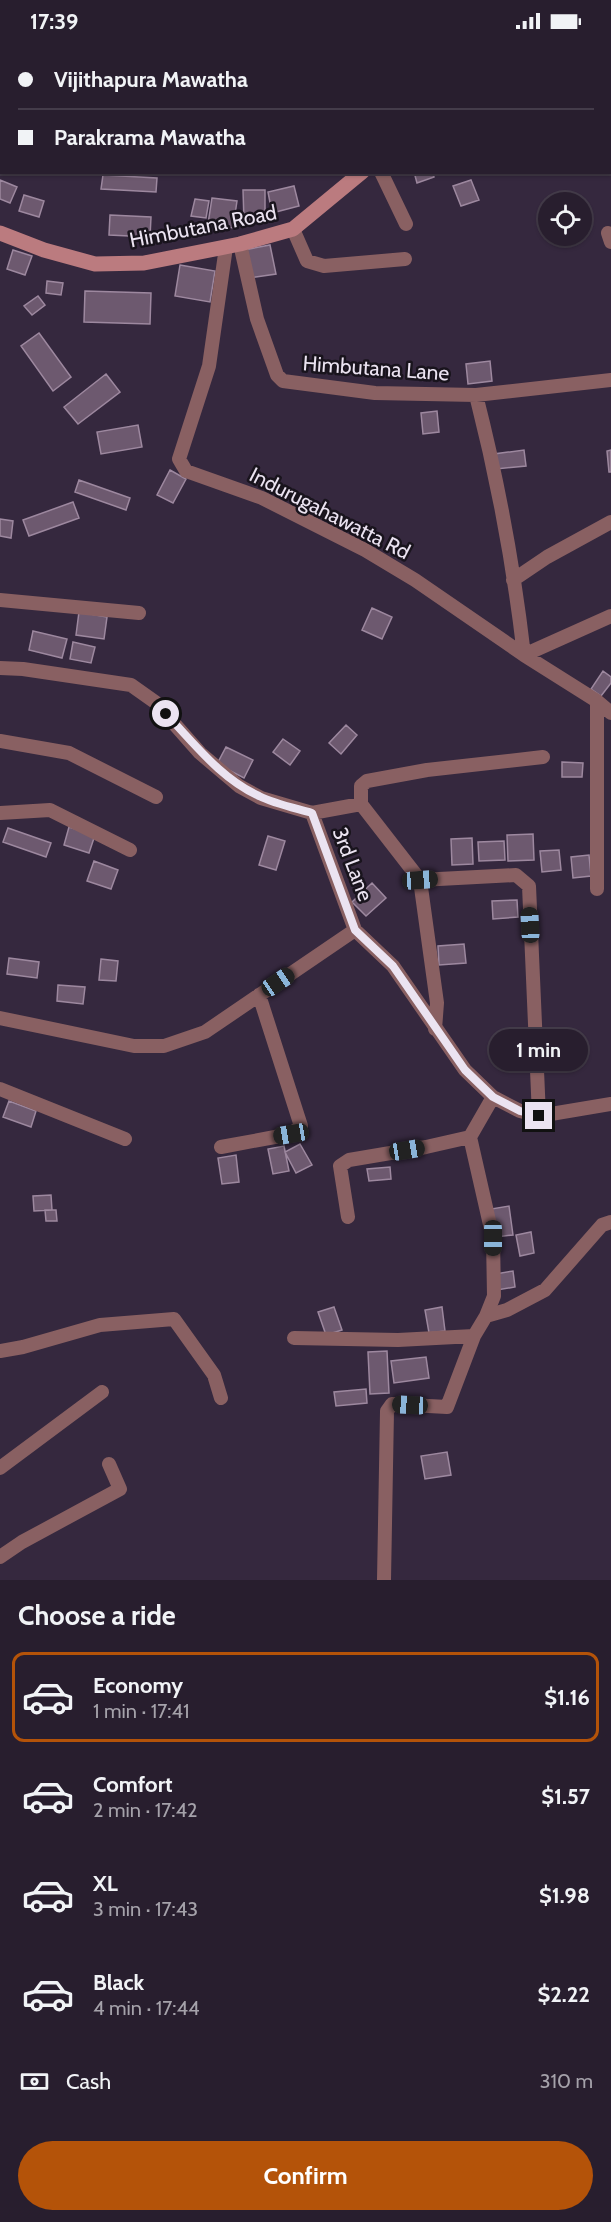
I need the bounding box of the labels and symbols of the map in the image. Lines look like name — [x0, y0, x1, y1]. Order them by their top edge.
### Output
street label: Himbutana Road — [127, 199, 279, 253]
street label: Himbutana Lane — [302, 350, 450, 386]
street label: Indurugahawatta Rd — [246, 462, 414, 564]
route start — [152, 700, 179, 727]
street label: 3rd Lane — [327, 823, 379, 905]
car — [401, 870, 439, 890]
car — [520, 907, 540, 943]
car — [258, 964, 298, 1000]
callout: 1 min — [490, 1029, 588, 1071]
route end — [525, 1102, 552, 1129]
car — [272, 1122, 310, 1146]
car — [388, 1138, 426, 1162]
car — [484, 1220, 502, 1256]
car — [392, 1395, 428, 1415]

